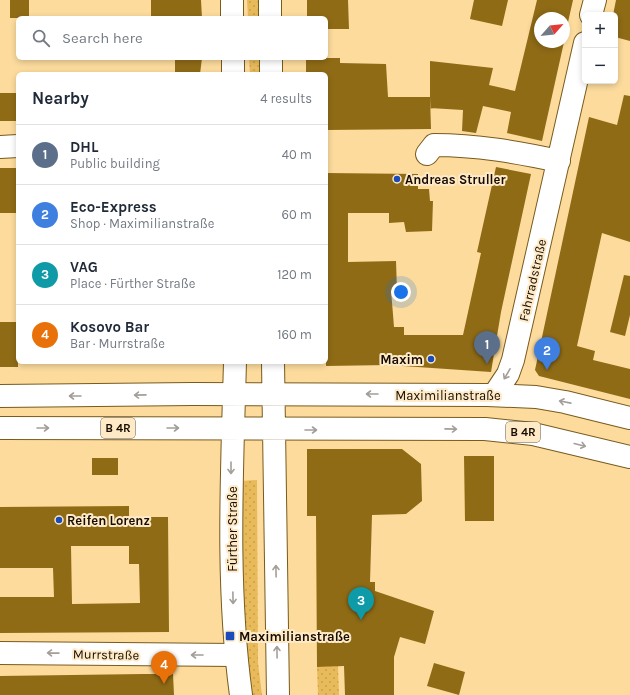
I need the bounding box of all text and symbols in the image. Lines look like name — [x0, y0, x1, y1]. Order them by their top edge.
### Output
north arrow — [534, 12, 570, 48]
map controls — [582, 12, 618, 84]
button: + — [582, 12, 618, 48]
search box — [16, 16, 328, 60]
icon: search — [30, 27, 52, 49]
text: Search here — [62, 29, 143, 47]
button: − — [582, 48, 618, 84]
text: Nearby — [32, 88, 89, 108]
text: 4 results — [260, 91, 312, 106]
text: DHL — [70, 138, 98, 156]
text: 1 — [43, 147, 47, 162]
text: 40 m — [282, 147, 312, 162]
text: Public building — [70, 156, 160, 171]
place label: Andreas Struller — [405, 172, 506, 187]
marker: Andreas Struller — [392, 174, 402, 184]
text: Eco-Express — [70, 198, 157, 216]
text: 2 — [41, 207, 49, 222]
text: 60 m — [282, 207, 312, 222]
text: Shop · Maximilianstraße — [70, 216, 214, 231]
street label: Fahrradstraße — [516, 237, 549, 323]
text: VAG — [70, 258, 98, 276]
text: 3 — [41, 267, 49, 282]
text: 120 m — [277, 267, 312, 282]
text: Place · Fürther Straße — [70, 276, 195, 291]
your location — [391, 282, 411, 302]
text: Kosovo Bar — [70, 318, 149, 336]
text: 4 — [41, 327, 49, 342]
text: 160 m — [277, 327, 312, 342]
pin: 1 — [474, 331, 500, 364]
text: Bar · Murrstraße — [70, 336, 165, 351]
pin: 2 — [534, 337, 560, 370]
place label: Maxim — [380, 352, 423, 367]
marker: Maxim — [426, 354, 436, 364]
one-way arrow — [503, 368, 511, 380]
street label: Maximilianstraße — [395, 388, 501, 403]
one-way arrow — [366, 390, 379, 398]
one-way arrow — [134, 391, 147, 399]
one-way arrow — [69, 392, 82, 400]
one-way arrow — [559, 398, 572, 406]
road number: B 4R — [101, 418, 135, 438]
road number: B 4R — [506, 422, 540, 442]
one-way arrow — [36, 424, 49, 432]
one-way arrow — [166, 424, 179, 432]
one-way arrow — [444, 425, 457, 433]
one-way arrow — [304, 426, 317, 434]
one-way arrow — [573, 441, 586, 449]
one-way arrow — [228, 461, 235, 474]
street label: Fürther Straße — [225, 486, 240, 572]
place label: Reifen Lorenz — [67, 513, 150, 528]
marker: Reifen Lorenz — [54, 515, 64, 525]
one-way arrow — [272, 565, 279, 578]
pin: 3 — [348, 587, 374, 620]
one-way arrow — [229, 591, 236, 604]
place label: Maximilianstraße — [239, 629, 350, 644]
marker: Maximilianstraße — [224, 630, 236, 642]
street label: Murrstraße — [73, 646, 140, 663]
one-way arrow — [273, 646, 281, 659]
one-way arrow — [47, 649, 60, 657]
pin: 4 — [151, 651, 177, 684]
one-way arrow — [191, 651, 204, 659]

